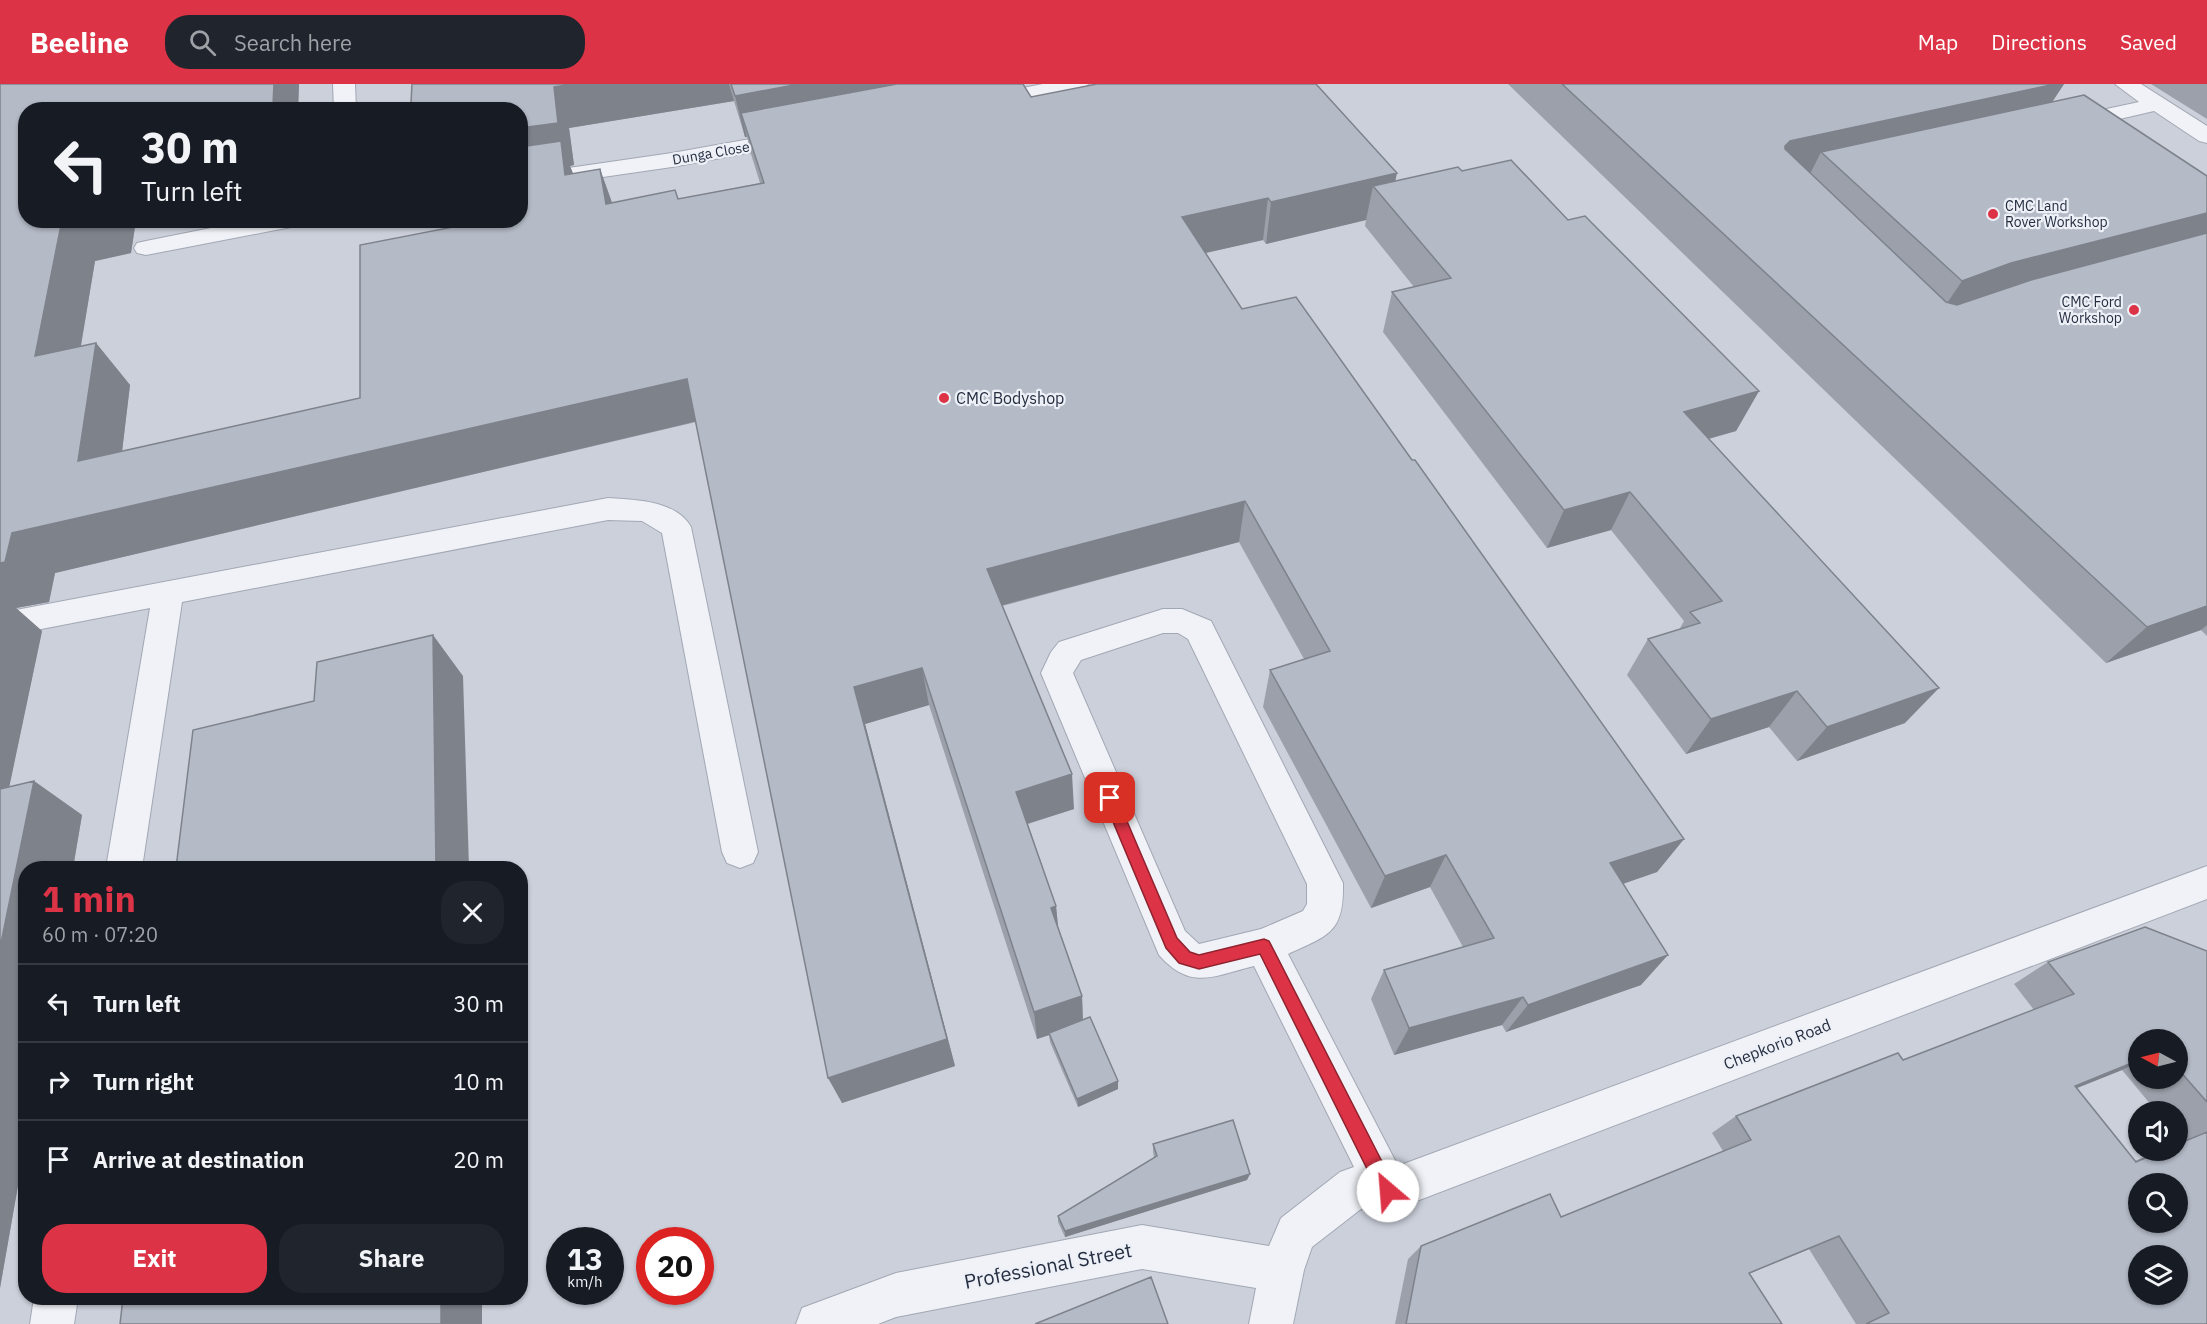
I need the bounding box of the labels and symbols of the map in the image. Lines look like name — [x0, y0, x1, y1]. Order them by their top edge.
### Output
street label: Dunga Close — [671, 137, 751, 169]
place label: CMC Land Rover Workshop — [2005, 197, 2108, 231]
marker: CMC Land Rover Workshop — [1986, 207, 2000, 221]
place label: CMC Ford Workshop — [2059, 293, 2122, 327]
marker: CMC Ford Workshop — [2127, 303, 2141, 317]
place label: CMC Bodyshop — [956, 388, 1064, 408]
marker: CMC Bodyshop — [937, 391, 951, 405]
pin — [1084, 772, 1135, 823]
street label: Chepkorio Road — [1720, 1014, 1834, 1074]
north arrow — [2128, 1029, 2188, 1089]
position arrow — [1356, 1159, 1420, 1223]
speed limit sign: 20 — [636, 1227, 714, 1305]
street label: Professional Street — [962, 1236, 1134, 1295]

